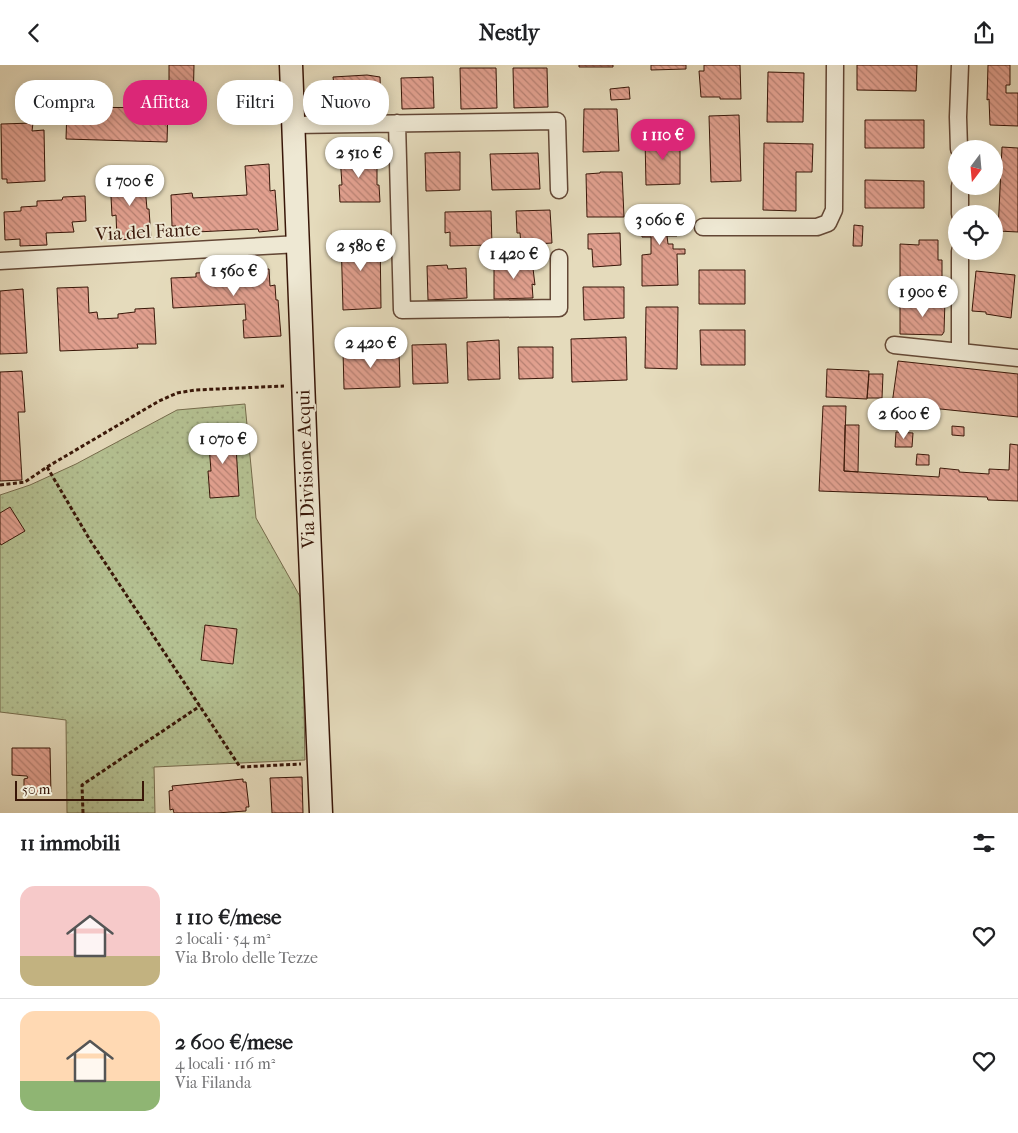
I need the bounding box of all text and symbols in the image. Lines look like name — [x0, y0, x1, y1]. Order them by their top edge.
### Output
icon: back — [20, 19, 48, 47]
icon: share — [970, 19, 998, 47]
text: Nestly — [479, 20, 539, 46]
chip: Compra — [15, 80, 113, 125]
chip: Affitta — [123, 80, 207, 125]
chip: Filtri — [217, 80, 293, 125]
chip: Nuovo — [303, 80, 389, 125]
pin: 1 110 € — [617, 119, 709, 161]
text: 1 110 € — [642, 125, 684, 144]
pin: 2 510 € — [313, 137, 405, 179]
north arrow — [948, 140, 1002, 195]
map controls — [948, 140, 1003, 260]
text: 2 510 € — [336, 143, 382, 162]
pin: 1 700 € — [84, 165, 176, 207]
text: 1 700 € — [106, 171, 154, 190]
pin: 3 060 € — [614, 203, 706, 246]
button: locate — [948, 205, 1003, 260]
text: 3 060 € — [635, 210, 685, 229]
street label: Via del Fante — [94, 218, 201, 246]
pin: 2 580 € — [315, 229, 407, 272]
text: 2 580 € — [337, 236, 385, 255]
pin: 1 420 € — [468, 237, 560, 280]
text: 1 420 € — [490, 244, 538, 263]
pin: 1 560 € — [188, 255, 280, 297]
text: 1 560 € — [211, 261, 257, 280]
pin: 1 900 € — [877, 275, 969, 318]
text: 1 900 € — [899, 282, 947, 301]
pin: 2 420 € — [325, 327, 417, 369]
text: 2 420 € — [345, 333, 397, 352]
street label: Via Divisione Acqui — [292, 389, 320, 550]
pin: 2 600 € — [858, 397, 950, 440]
text: 2 600 € — [879, 404, 929, 423]
pin: 1 070 € — [177, 423, 269, 465]
text: 1 070 € — [199, 429, 247, 448]
scale bar — [15, 778, 144, 801]
text: 50 m — [22, 781, 50, 798]
icon: filters — [970, 829, 998, 857]
text: 11 immobili — [20, 831, 120, 855]
text: 1 110 €/mese — [175, 905, 281, 929]
icon: home — [60, 906, 120, 966]
icon: heart — [970, 922, 998, 950]
text: 2 locali · 54 m² — [175, 929, 270, 948]
text: Via Brolo delle Tezze — [175, 948, 318, 967]
text: 2 600 €/mese — [175, 1030, 293, 1054]
icon: home — [60, 1031, 120, 1091]
icon: heart — [970, 1047, 998, 1075]
text: 4 locali · 116 m² — [175, 1054, 275, 1073]
text: Via Filanda — [175, 1073, 251, 1092]

